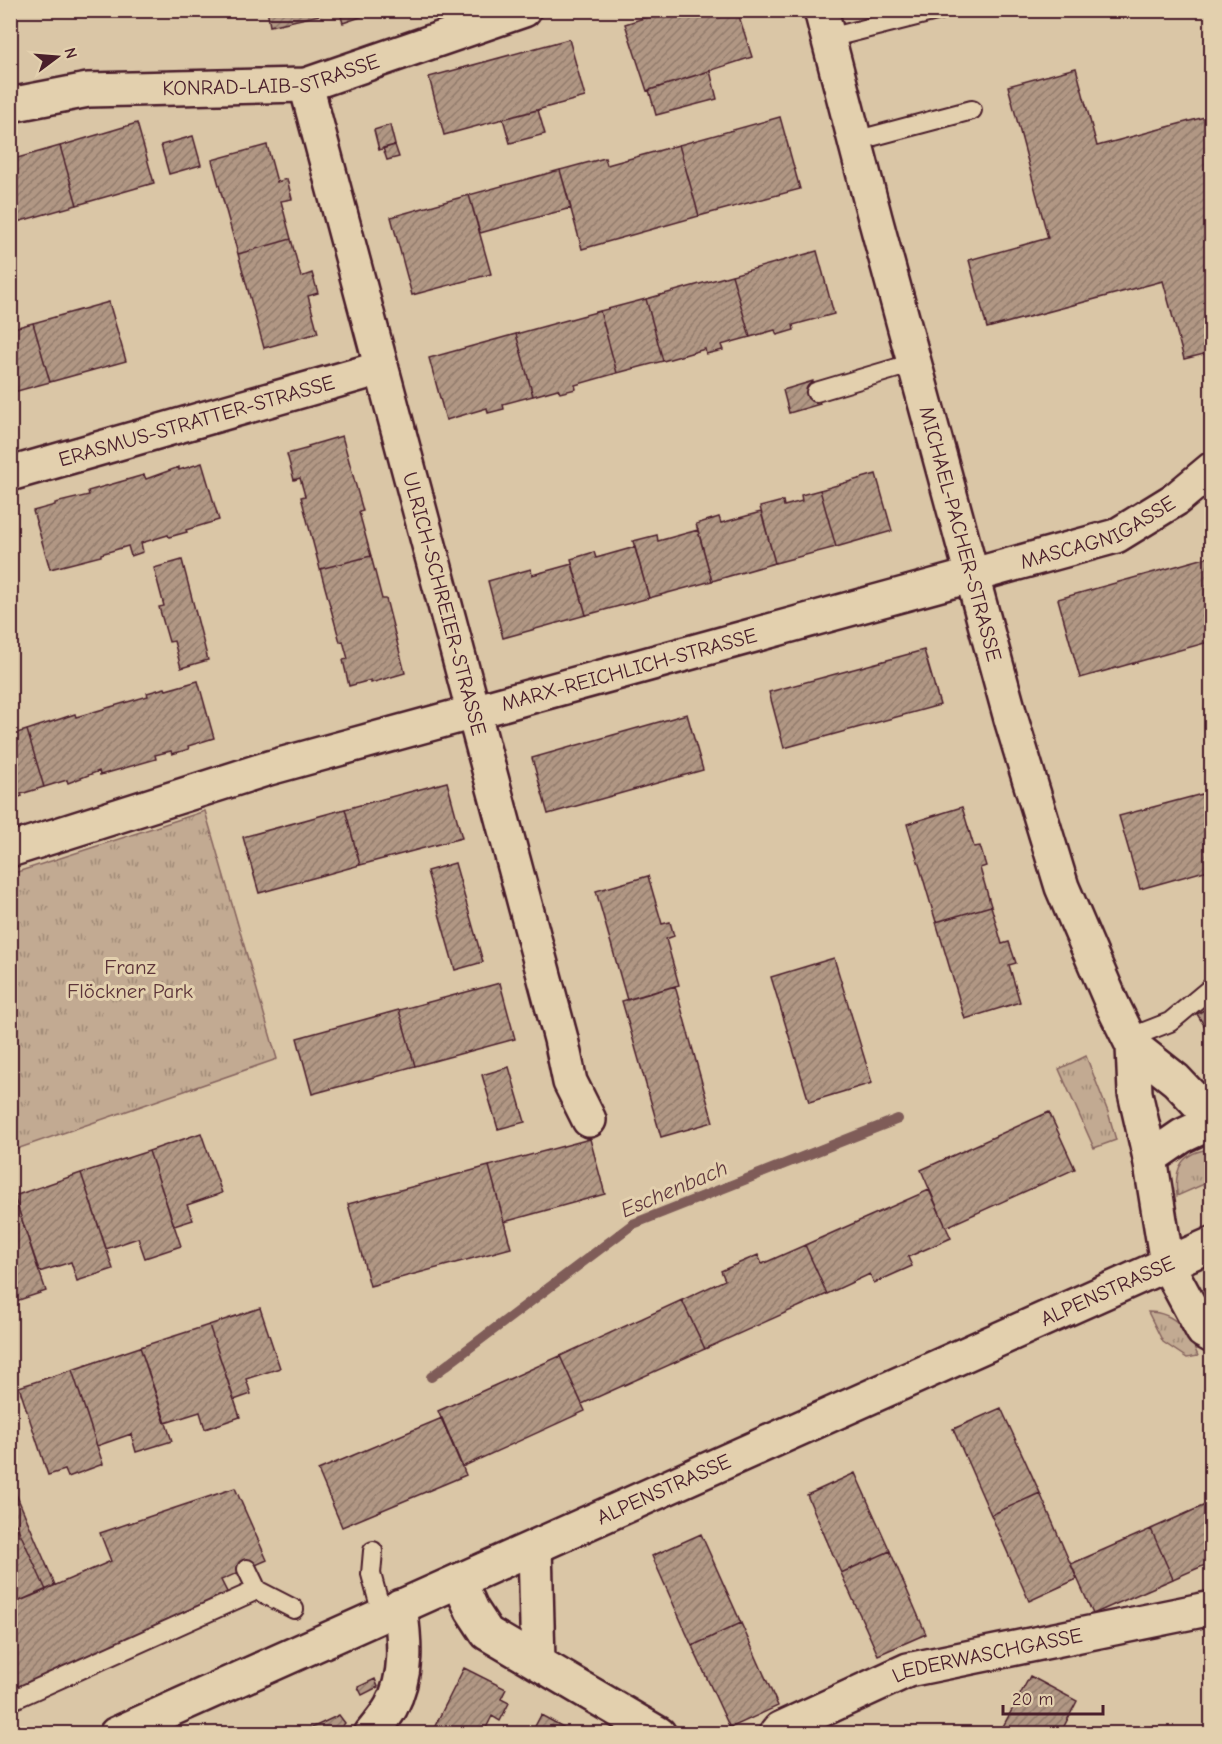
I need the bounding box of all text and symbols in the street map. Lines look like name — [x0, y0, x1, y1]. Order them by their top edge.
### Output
north arrow — [27, 27, 87, 87]
text: N — [60, 46, 81, 61]
street label: KONRAD-LAIB-STRASSE — [162, 49, 382, 100]
street label: ERASMUS-STRATTER-STRASSE — [56, 370, 337, 472]
street label: MICHAEL-PACHER-STRASSE — [915, 403, 1007, 664]
street label: ULRICH-SCHREIER-STRASSE — [398, 469, 491, 738]
street label: MASCAGNIGASSE — [1017, 491, 1179, 574]
street label: MARX-REICHLICH-STRASSE — [499, 623, 760, 716]
park label: Franz Flöckner Park — [67, 955, 193, 1003]
water label: Eschenbach — [617, 1155, 731, 1223]
street label: ALPENSTRASSE — [1037, 1250, 1178, 1331]
street label: ALPENSTRASSE — [593, 1449, 734, 1529]
street label: LEDERWASCHGASSE — [888, 1623, 1084, 1688]
scale bar — [1003, 1678, 1104, 1716]
text: 20 m — [1012, 1689, 1053, 1710]

